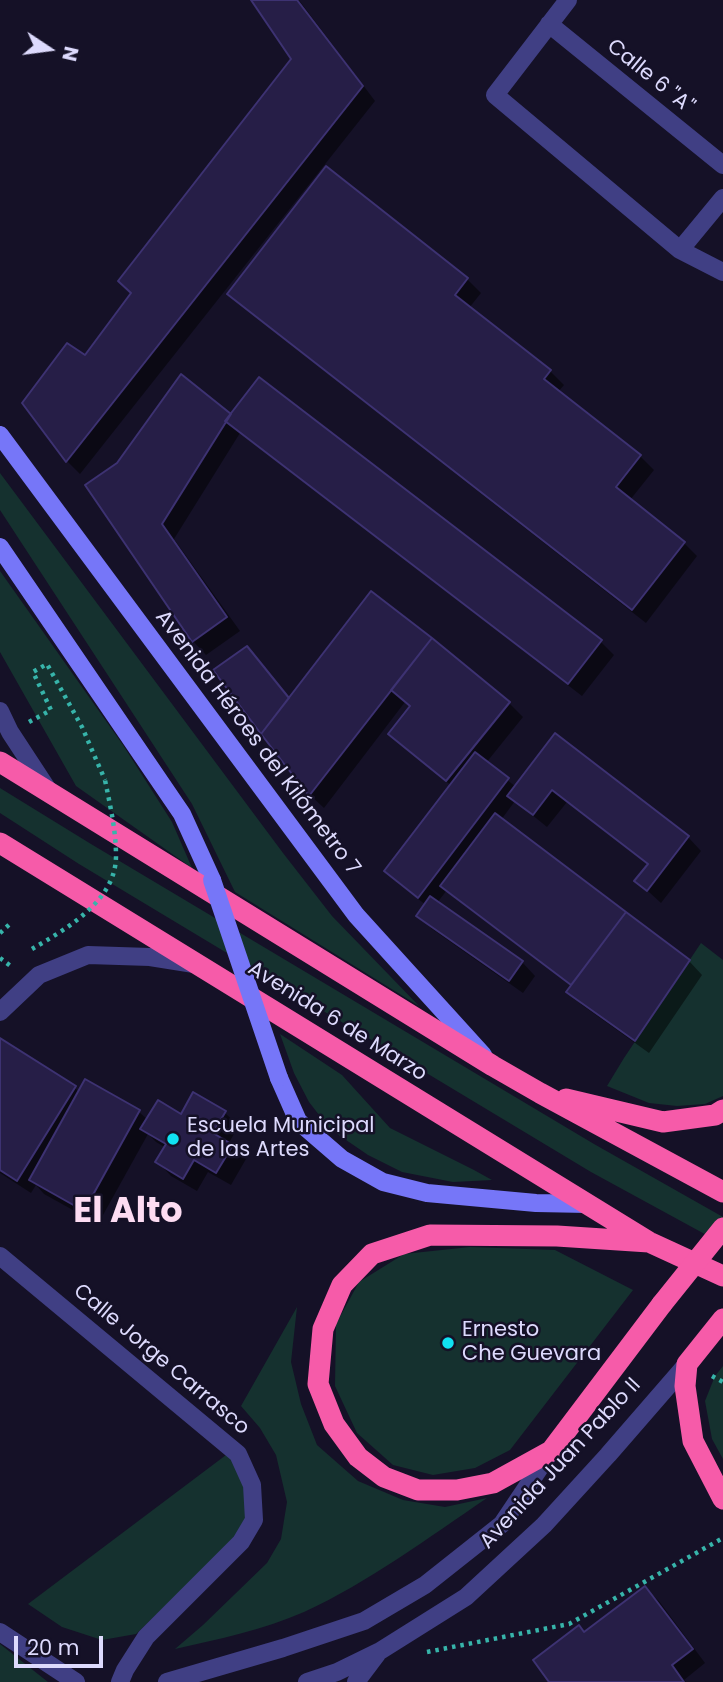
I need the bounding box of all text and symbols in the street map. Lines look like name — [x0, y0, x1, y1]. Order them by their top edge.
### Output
north arrow — [14, 14, 84, 84]
street label: Calle 6 "A" — [601, 34, 699, 120]
text: N — [55, 44, 85, 64]
street label: Avenida Héroes del Kilómetro 7 — [149, 606, 365, 880]
street label: Avenida 6 de Marzo — [243, 957, 431, 1087]
place label: Escuela Municipal de las Artes — [187, 1114, 375, 1164]
marker: Escuela Municipal de las Artes — [165, 1131, 181, 1147]
district label: El Alto — [73, 1192, 183, 1234]
street label: Calle Jorge Carrasco — [68, 1279, 254, 1441]
place label: Ernesto Che Guevara — [462, 1318, 601, 1368]
marker: Ernesto Che Guevara — [440, 1335, 456, 1351]
street label: Avenida Juan Pablo II — [475, 1373, 647, 1555]
scale bar — [18, 1622, 107, 1666]
text: 20 m — [27, 1633, 80, 1662]

